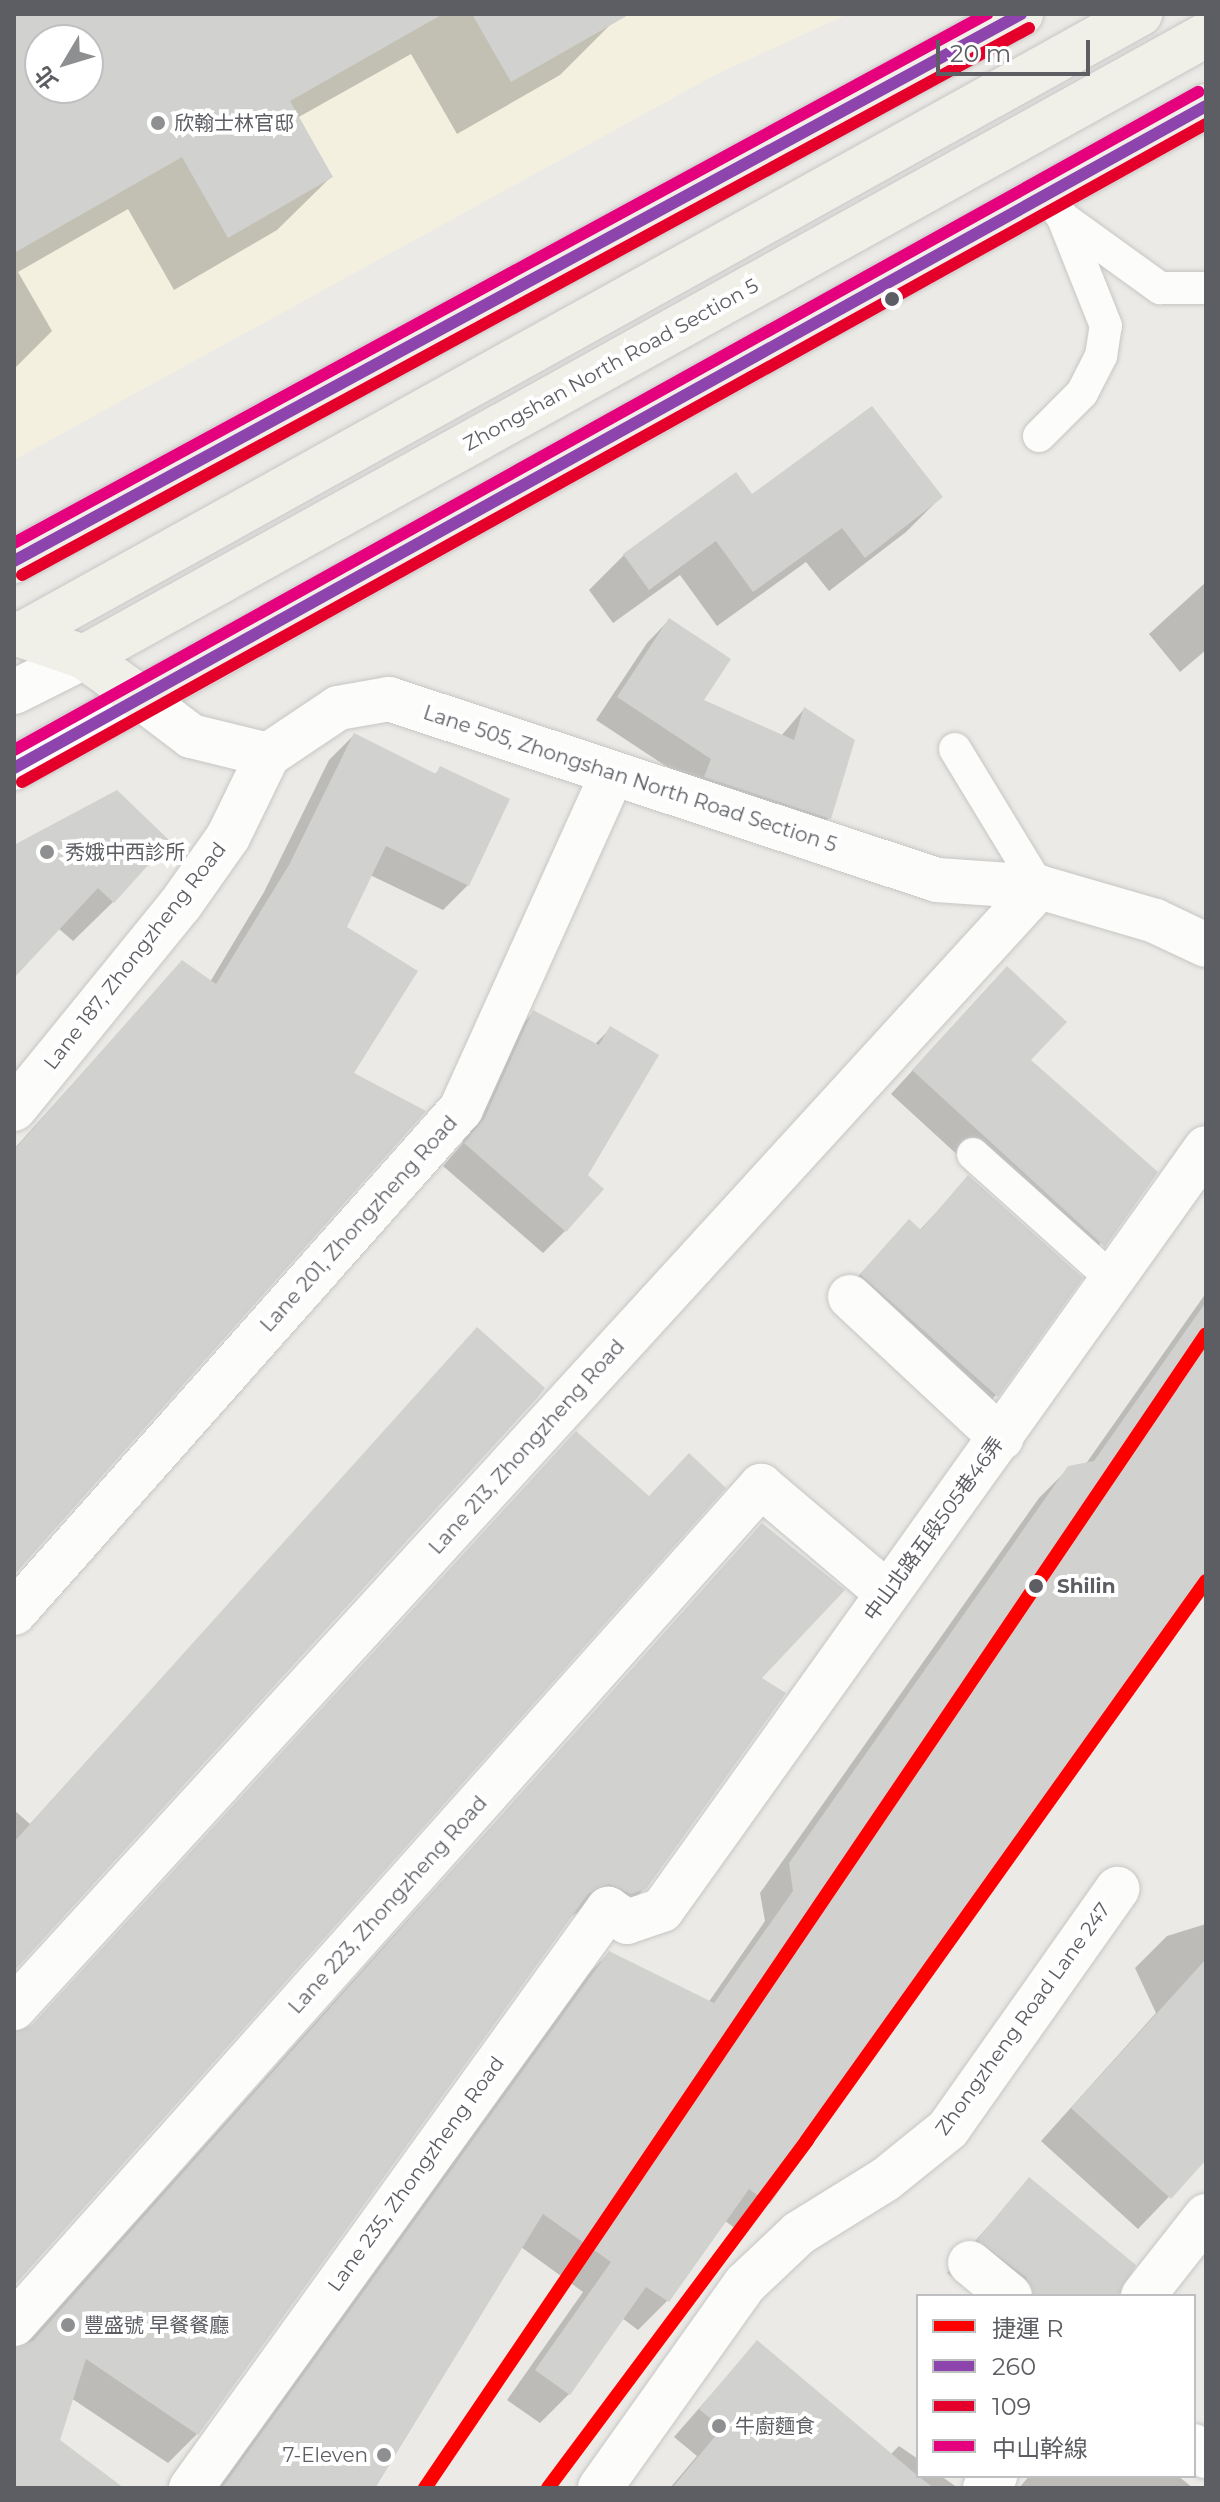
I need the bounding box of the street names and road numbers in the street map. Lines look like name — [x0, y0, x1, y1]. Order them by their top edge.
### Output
street label: Zhongshan North Road Section 5 — [459, 274, 763, 456]
street label: Lane 505, Zhongshan North Road Section 5 — [420, 701, 840, 857]
street label: Lane 187, Zhongzheng Road — [39, 838, 231, 1074]
street label: Lane 201, Zhongzheng Road — [256, 1111, 462, 1337]
street label: Lane 213, Zhongzheng Road — [424, 1335, 630, 1559]
street label: 中山北路五段505巷46弄 — [859, 1432, 1009, 1626]
street label: Lane 223, Zhongzheng Road — [284, 1791, 492, 2019]
street label: Zhongzheng Road Lane 247 — [931, 1898, 1115, 2140]
street label: Lane 235, Zhongzheng Road — [323, 2052, 509, 2296]

